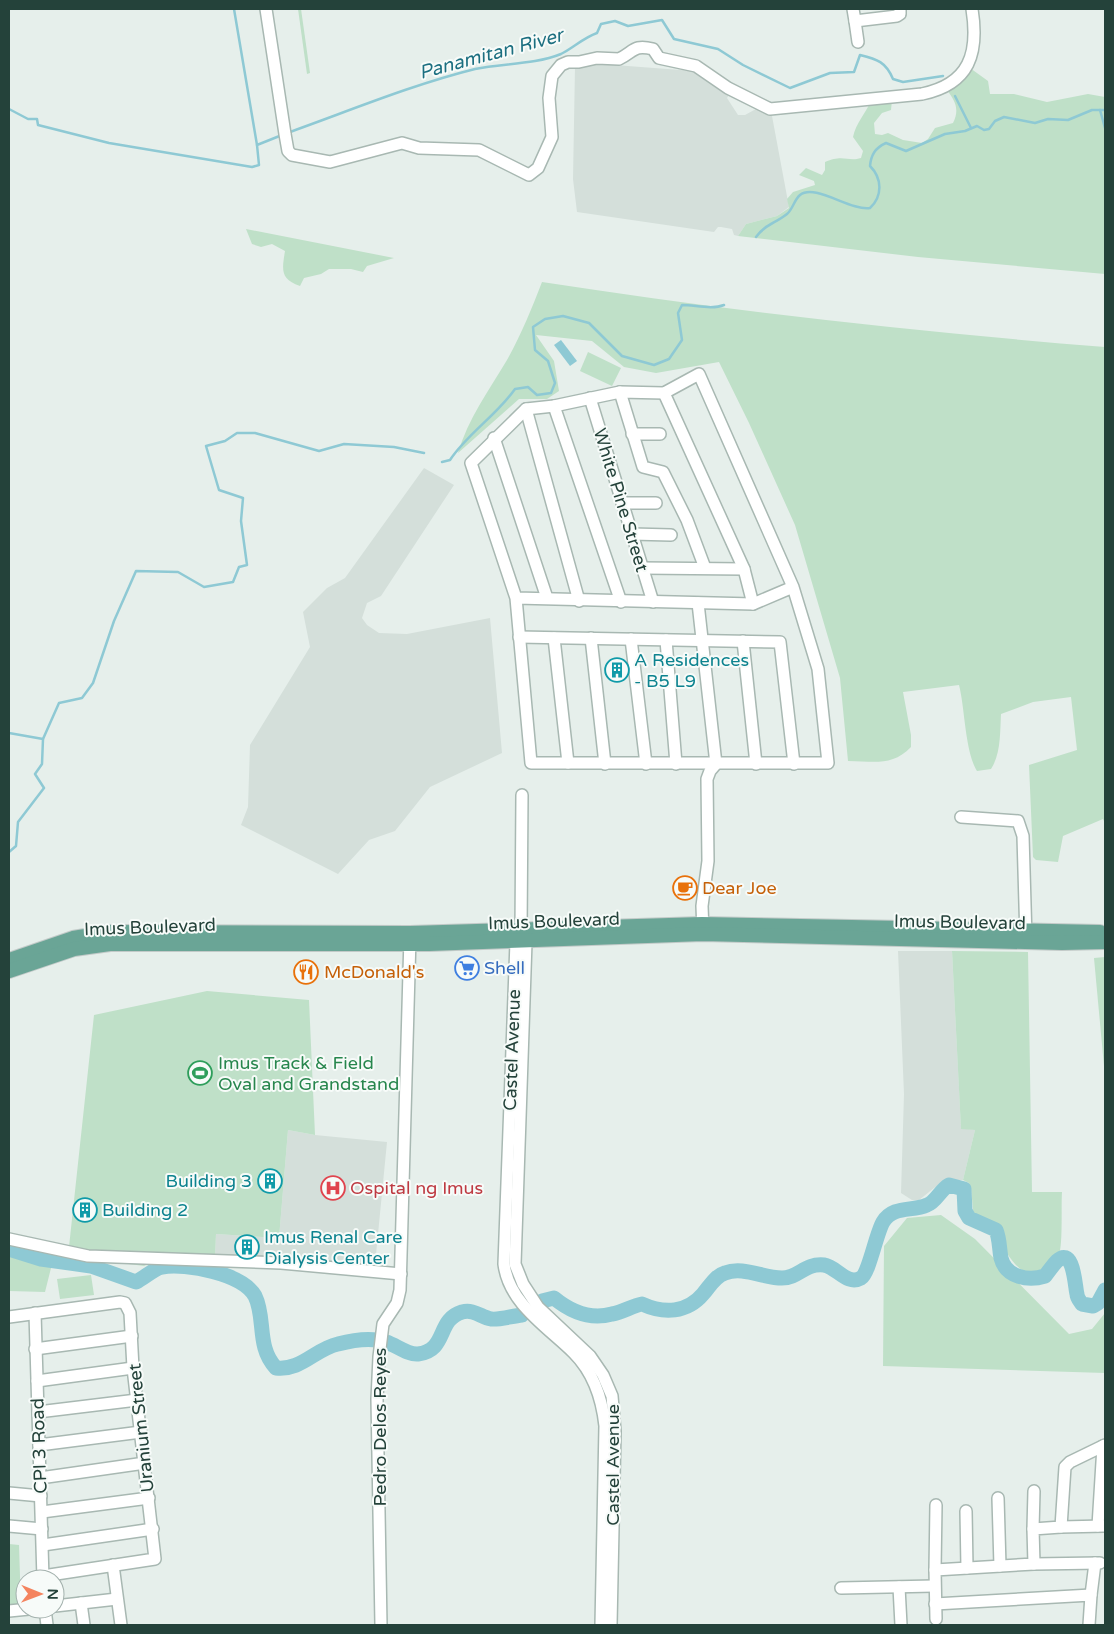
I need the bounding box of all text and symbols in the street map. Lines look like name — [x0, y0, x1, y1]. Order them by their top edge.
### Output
water label: Panamitan River — [417, 24, 568, 84]
street label: White Pine Street — [589, 426, 653, 575]
place label: A Residences - B5 L9 — [634, 649, 749, 692]
building icon: A Residences - B5 L9 — [604, 657, 630, 683]
cafe icon: Dear Joe — [672, 875, 698, 901]
place label: Dear Joe — [702, 877, 777, 899]
street label: Imus Boulevard — [488, 908, 620, 934]
street label: Imus Boulevard — [894, 910, 1026, 934]
street label: Imus Boulevard — [84, 914, 216, 940]
supermarket icon: Shell — [454, 955, 480, 981]
place label: Shell — [484, 957, 525, 979]
restaurant icon: McDonald's — [293, 959, 319, 985]
place label: McDonald's — [324, 961, 424, 983]
street label: Castel Avenue — [499, 989, 525, 1111]
place label: Imus Track & Field Oval and Grandstand — [218, 1052, 399, 1095]
sports icon: Imus Track & Field Oval and Grandstand — [187, 1060, 213, 1086]
building icon: Building 3 — [257, 1168, 283, 1194]
place label: Building 3 — [166, 1170, 252, 1192]
hospital icon: Ospital ng Imus — [320, 1175, 346, 1201]
place label: Ospital ng Imus — [350, 1177, 483, 1199]
building icon: Building 2 — [72, 1197, 98, 1223]
place label: Building 2 — [102, 1199, 188, 1221]
place label: Imus Renal Care Dialysis Center — [264, 1226, 402, 1269]
building icon: Imus Renal Care Dialysis Center — [234, 1234, 260, 1260]
street label: Pedro Delos Reyes — [369, 1347, 391, 1507]
street label: Uranium Street — [123, 1362, 159, 1493]
street label: CPI 3 Road — [26, 1398, 52, 1494]
street label: Castel Avenue — [602, 1404, 624, 1526]
north arrow — [15, 1569, 65, 1619]
text: N — [44, 1588, 61, 1600]

